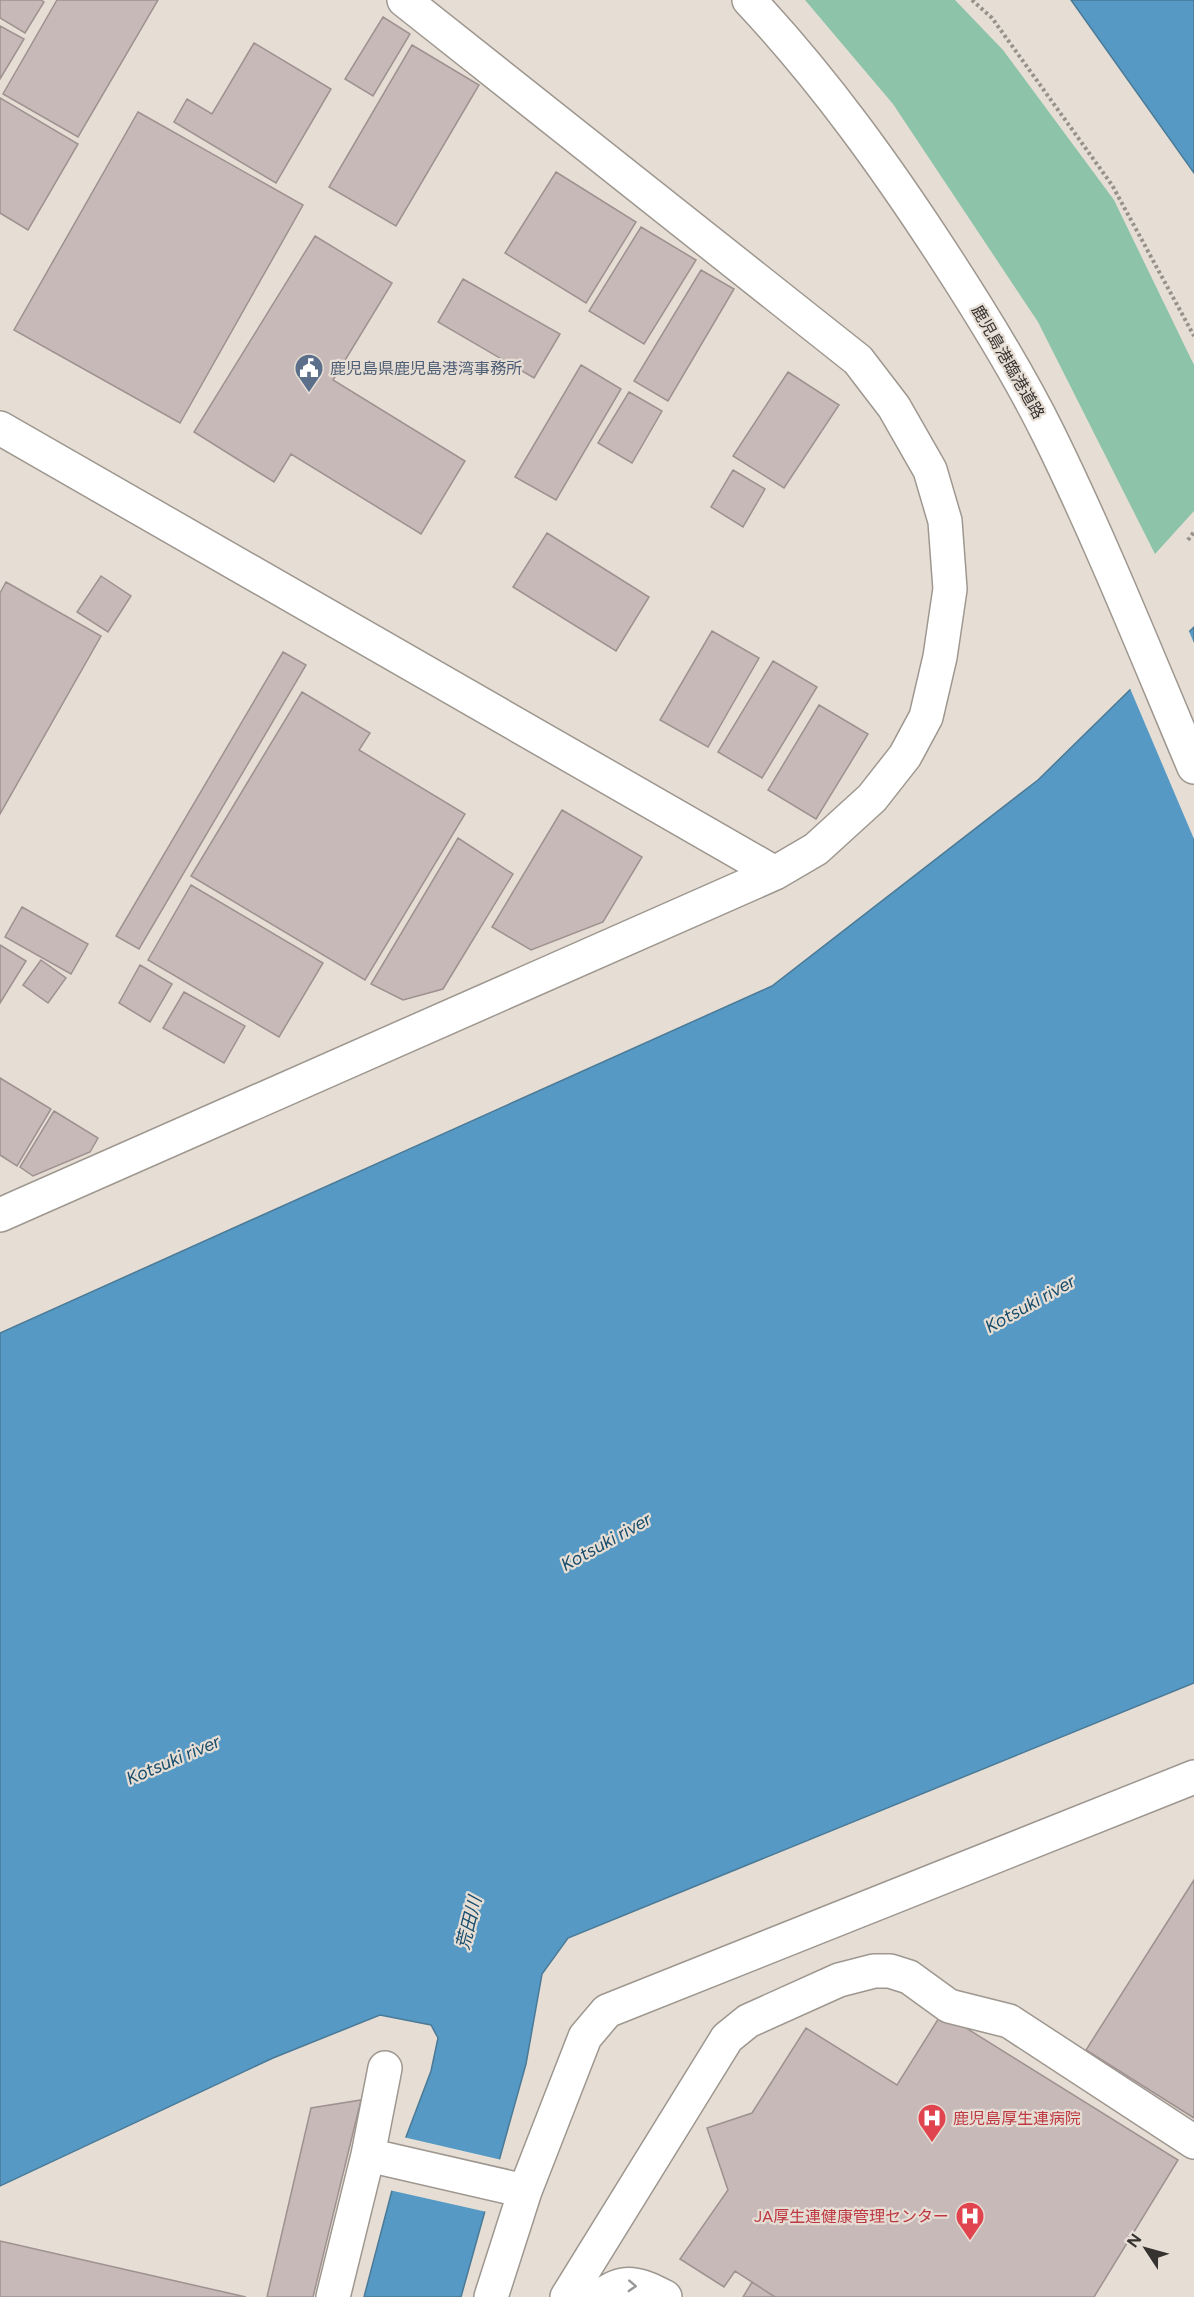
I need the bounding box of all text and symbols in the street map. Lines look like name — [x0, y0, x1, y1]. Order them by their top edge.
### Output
street label: 鹿児島港臨港道路 — [968, 302, 1048, 422]
public building icon: 鹿児島県鹿児島港湾事務所 — [293, 352, 325, 394]
place label: 鹿児島県鹿児島港湾事務所 — [330, 359, 522, 378]
water label: Kotsuki river — [981, 1270, 1080, 1338]
water label: Kotsuki river — [557, 1508, 656, 1576]
water label: Kotsuki river — [123, 1730, 224, 1790]
water label: 荒田川 — [452, 1892, 487, 1952]
hospital icon: 鹿児島厚生連病院 — [916, 2102, 948, 2144]
place label: 鹿児島厚生連病院 — [953, 2109, 1081, 2128]
hospital icon: JA厚生連健康管理センター — [954, 2200, 986, 2242]
place label: JA厚生連健康管理センター — [754, 2207, 949, 2226]
north arrow — [1116, 2219, 1176, 2279]
text: N — [1123, 2230, 1146, 2251]
one-way arrow — [628, 2279, 637, 2292]

